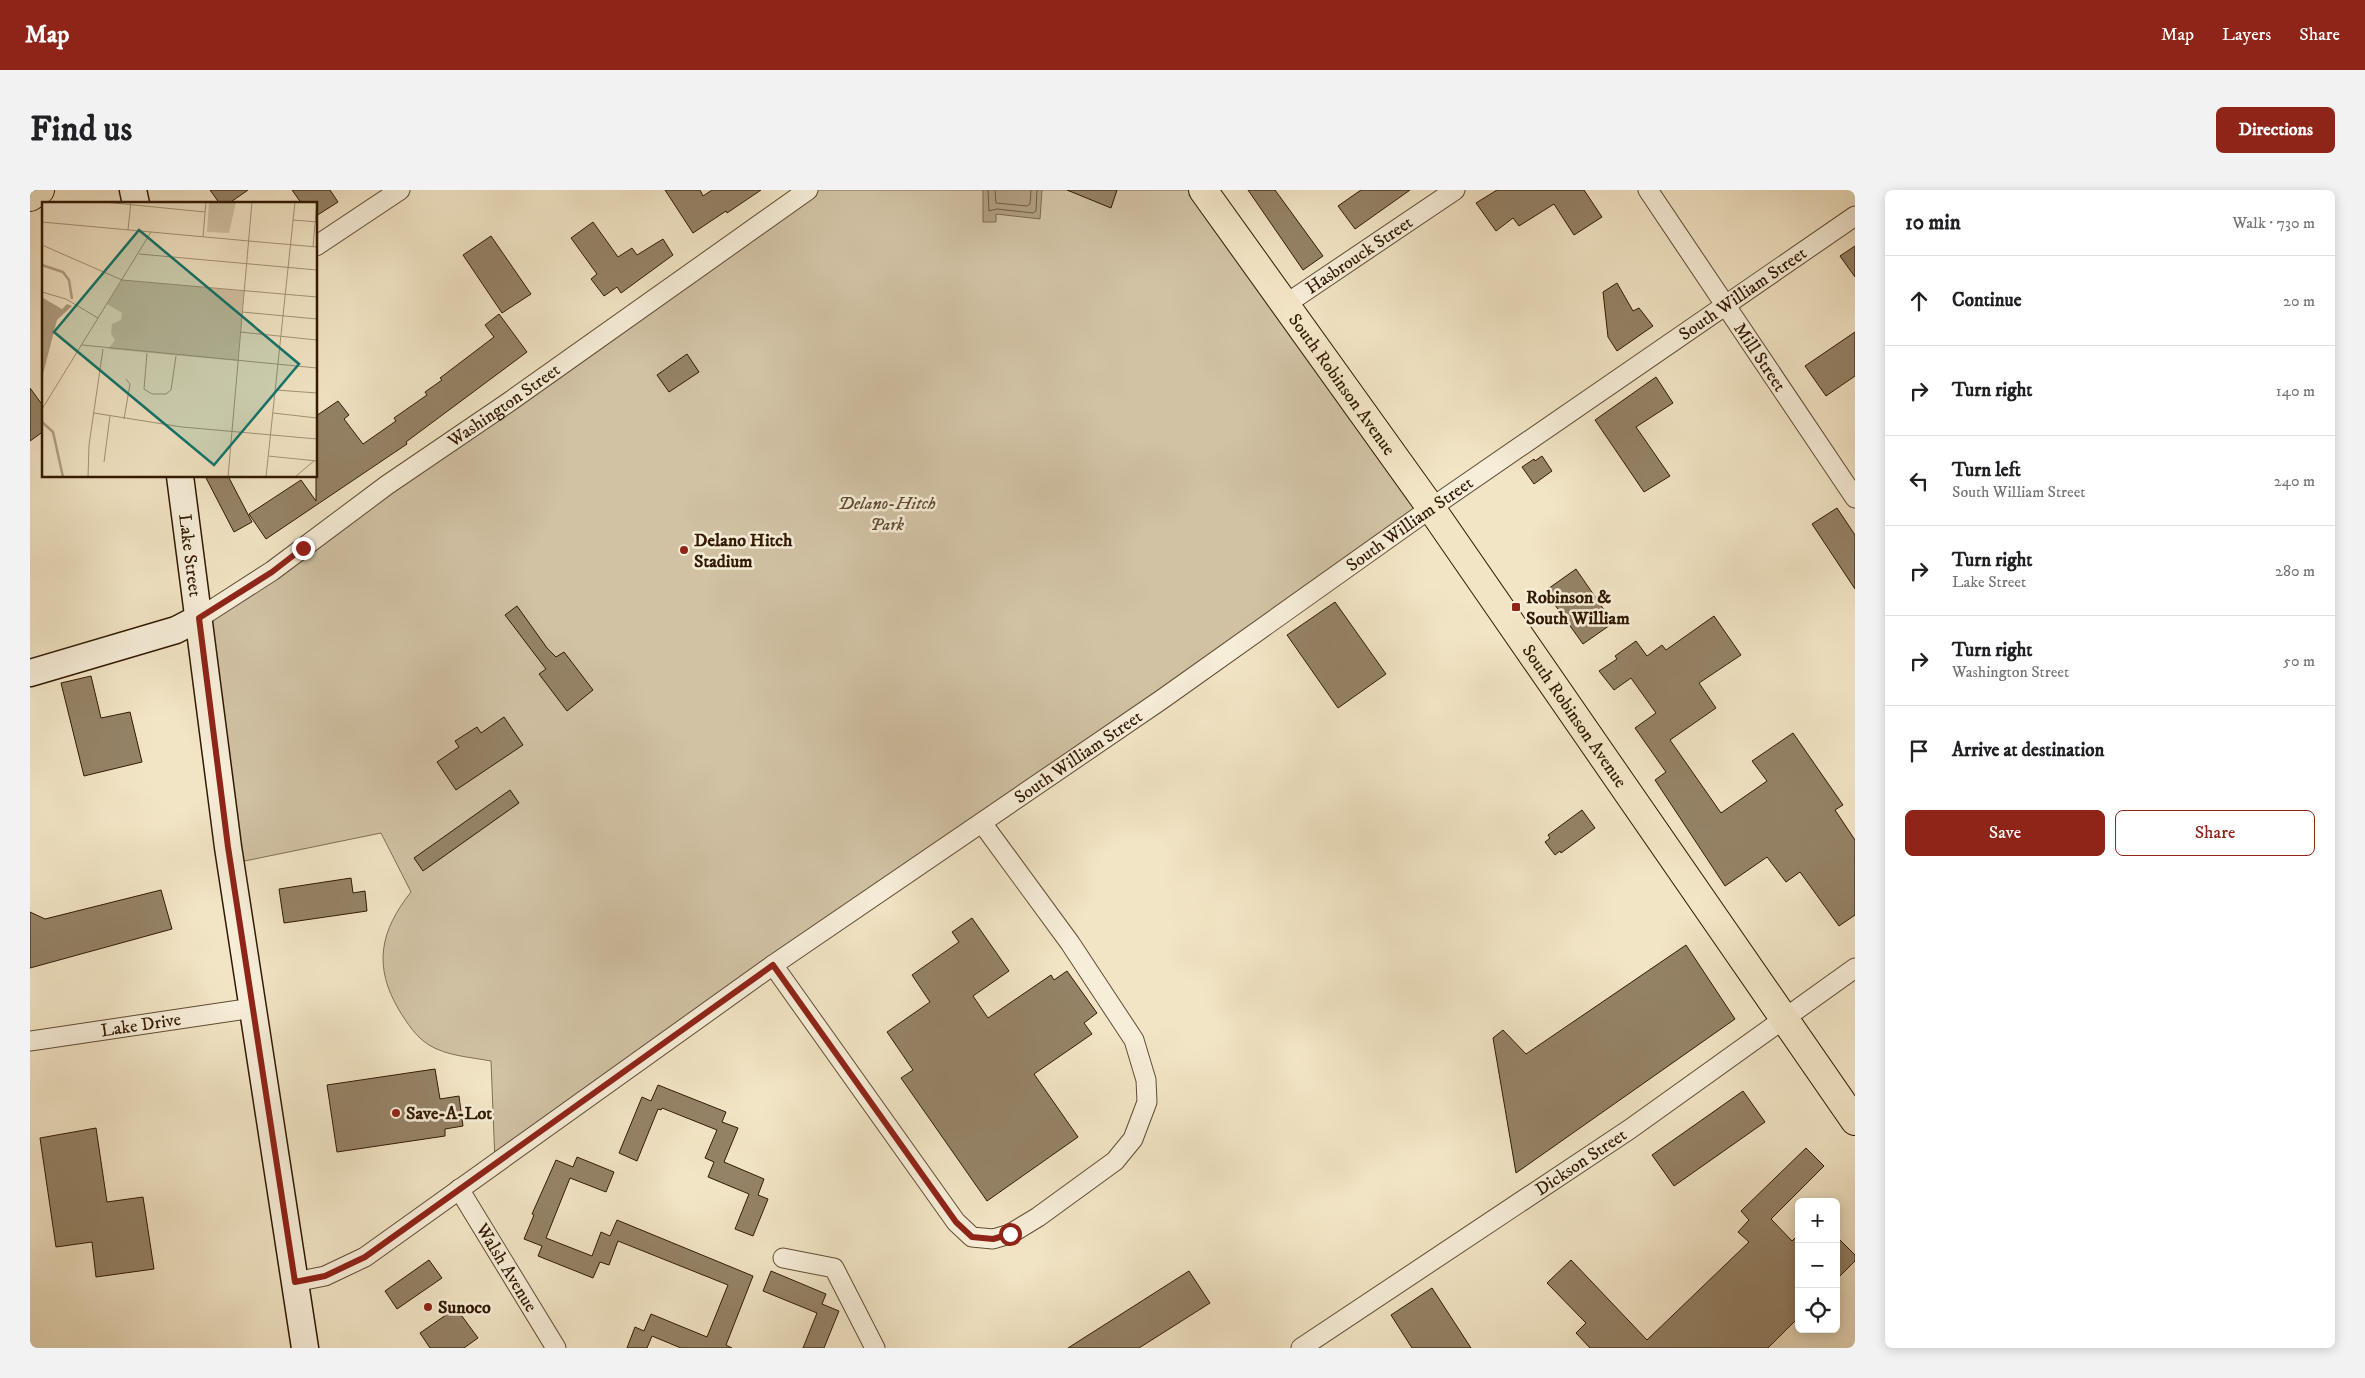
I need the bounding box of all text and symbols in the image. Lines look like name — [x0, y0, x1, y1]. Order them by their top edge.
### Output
text: Map — [25, 20, 69, 50]
text: Map — [2161, 24, 2194, 46]
text: Layers — [2222, 24, 2271, 46]
text: Share — [2299, 24, 2340, 46]
button: Directions — [2216, 107, 2335, 153]
text: Find us — [30, 108, 132, 152]
inset map — [42, 202, 318, 478]
text: 10 min — [1905, 210, 1961, 236]
street label: Hasbrouck Street — [1302, 212, 1417, 300]
text: Walk · 730 m — [2233, 213, 2315, 233]
street label: South William Street — [1675, 243, 1811, 346]
icon: ahead — [1905, 287, 1933, 315]
text: Continue — [1952, 289, 2022, 312]
text: 20 m — [2283, 291, 2315, 311]
street label: South Robinson Avenue — [1283, 310, 1400, 460]
street label: Mill Street — [1728, 319, 1790, 396]
street label: Washington Street — [443, 359, 565, 453]
icon: right — [1905, 377, 1933, 405]
text: Turn right — [1952, 379, 2032, 402]
text: 140 m — [2276, 381, 2315, 401]
text: Turn left — [1952, 459, 2021, 482]
icon: left — [1905, 467, 1933, 495]
text: 240 m — [2274, 471, 2315, 491]
street label: South William Street — [1342, 472, 1478, 577]
text: South William Street — [1952, 482, 2085, 502]
park label: Delano-Hitch Park — [838, 493, 936, 536]
street label: Lake Street — [173, 513, 206, 598]
place label: Delano Hitch Stadium — [694, 530, 793, 573]
route end — [292, 537, 315, 560]
marker: Delano Hitch Stadium — [678, 544, 690, 556]
text: Turn right — [1952, 549, 2032, 572]
icon: right — [1905, 557, 1933, 585]
text: 280 m — [2275, 561, 2315, 581]
text: Lake Street — [1952, 572, 2026, 592]
place label: Robinson & South William — [1526, 587, 1630, 630]
marker: Robinson & South William — [1510, 601, 1522, 613]
text: Turn right — [1952, 639, 2032, 662]
street label: South Robinson Avenue — [1517, 641, 1631, 792]
icon: right — [1905, 647, 1933, 675]
text: 50 m — [2283, 651, 2315, 671]
text: Washington Street — [1952, 662, 2069, 682]
street label: South William Street — [1010, 706, 1147, 809]
icon: arrive — [1905, 737, 1933, 765]
text: Arrive at destination — [1952, 739, 2104, 762]
button: Save — [1905, 810, 2105, 856]
button: Share — [2115, 810, 2315, 856]
street label: Lake Drive — [99, 1009, 183, 1042]
place label: Save-A-Lot — [406, 1103, 492, 1125]
marker: Save-A-Lot — [390, 1107, 402, 1119]
street label: Dickson Street — [1531, 1124, 1631, 1201]
map controls — [1795, 1198, 1840, 1333]
button: + — [1795, 1198, 1840, 1243]
street label: Walsh Avenue — [470, 1219, 541, 1316]
route start — [999, 1223, 1022, 1246]
button: − — [1795, 1243, 1840, 1288]
button: locate — [1795, 1288, 1840, 1333]
place label: Sunoco — [438, 1297, 491, 1319]
marker: Sunoco — [422, 1301, 434, 1313]

